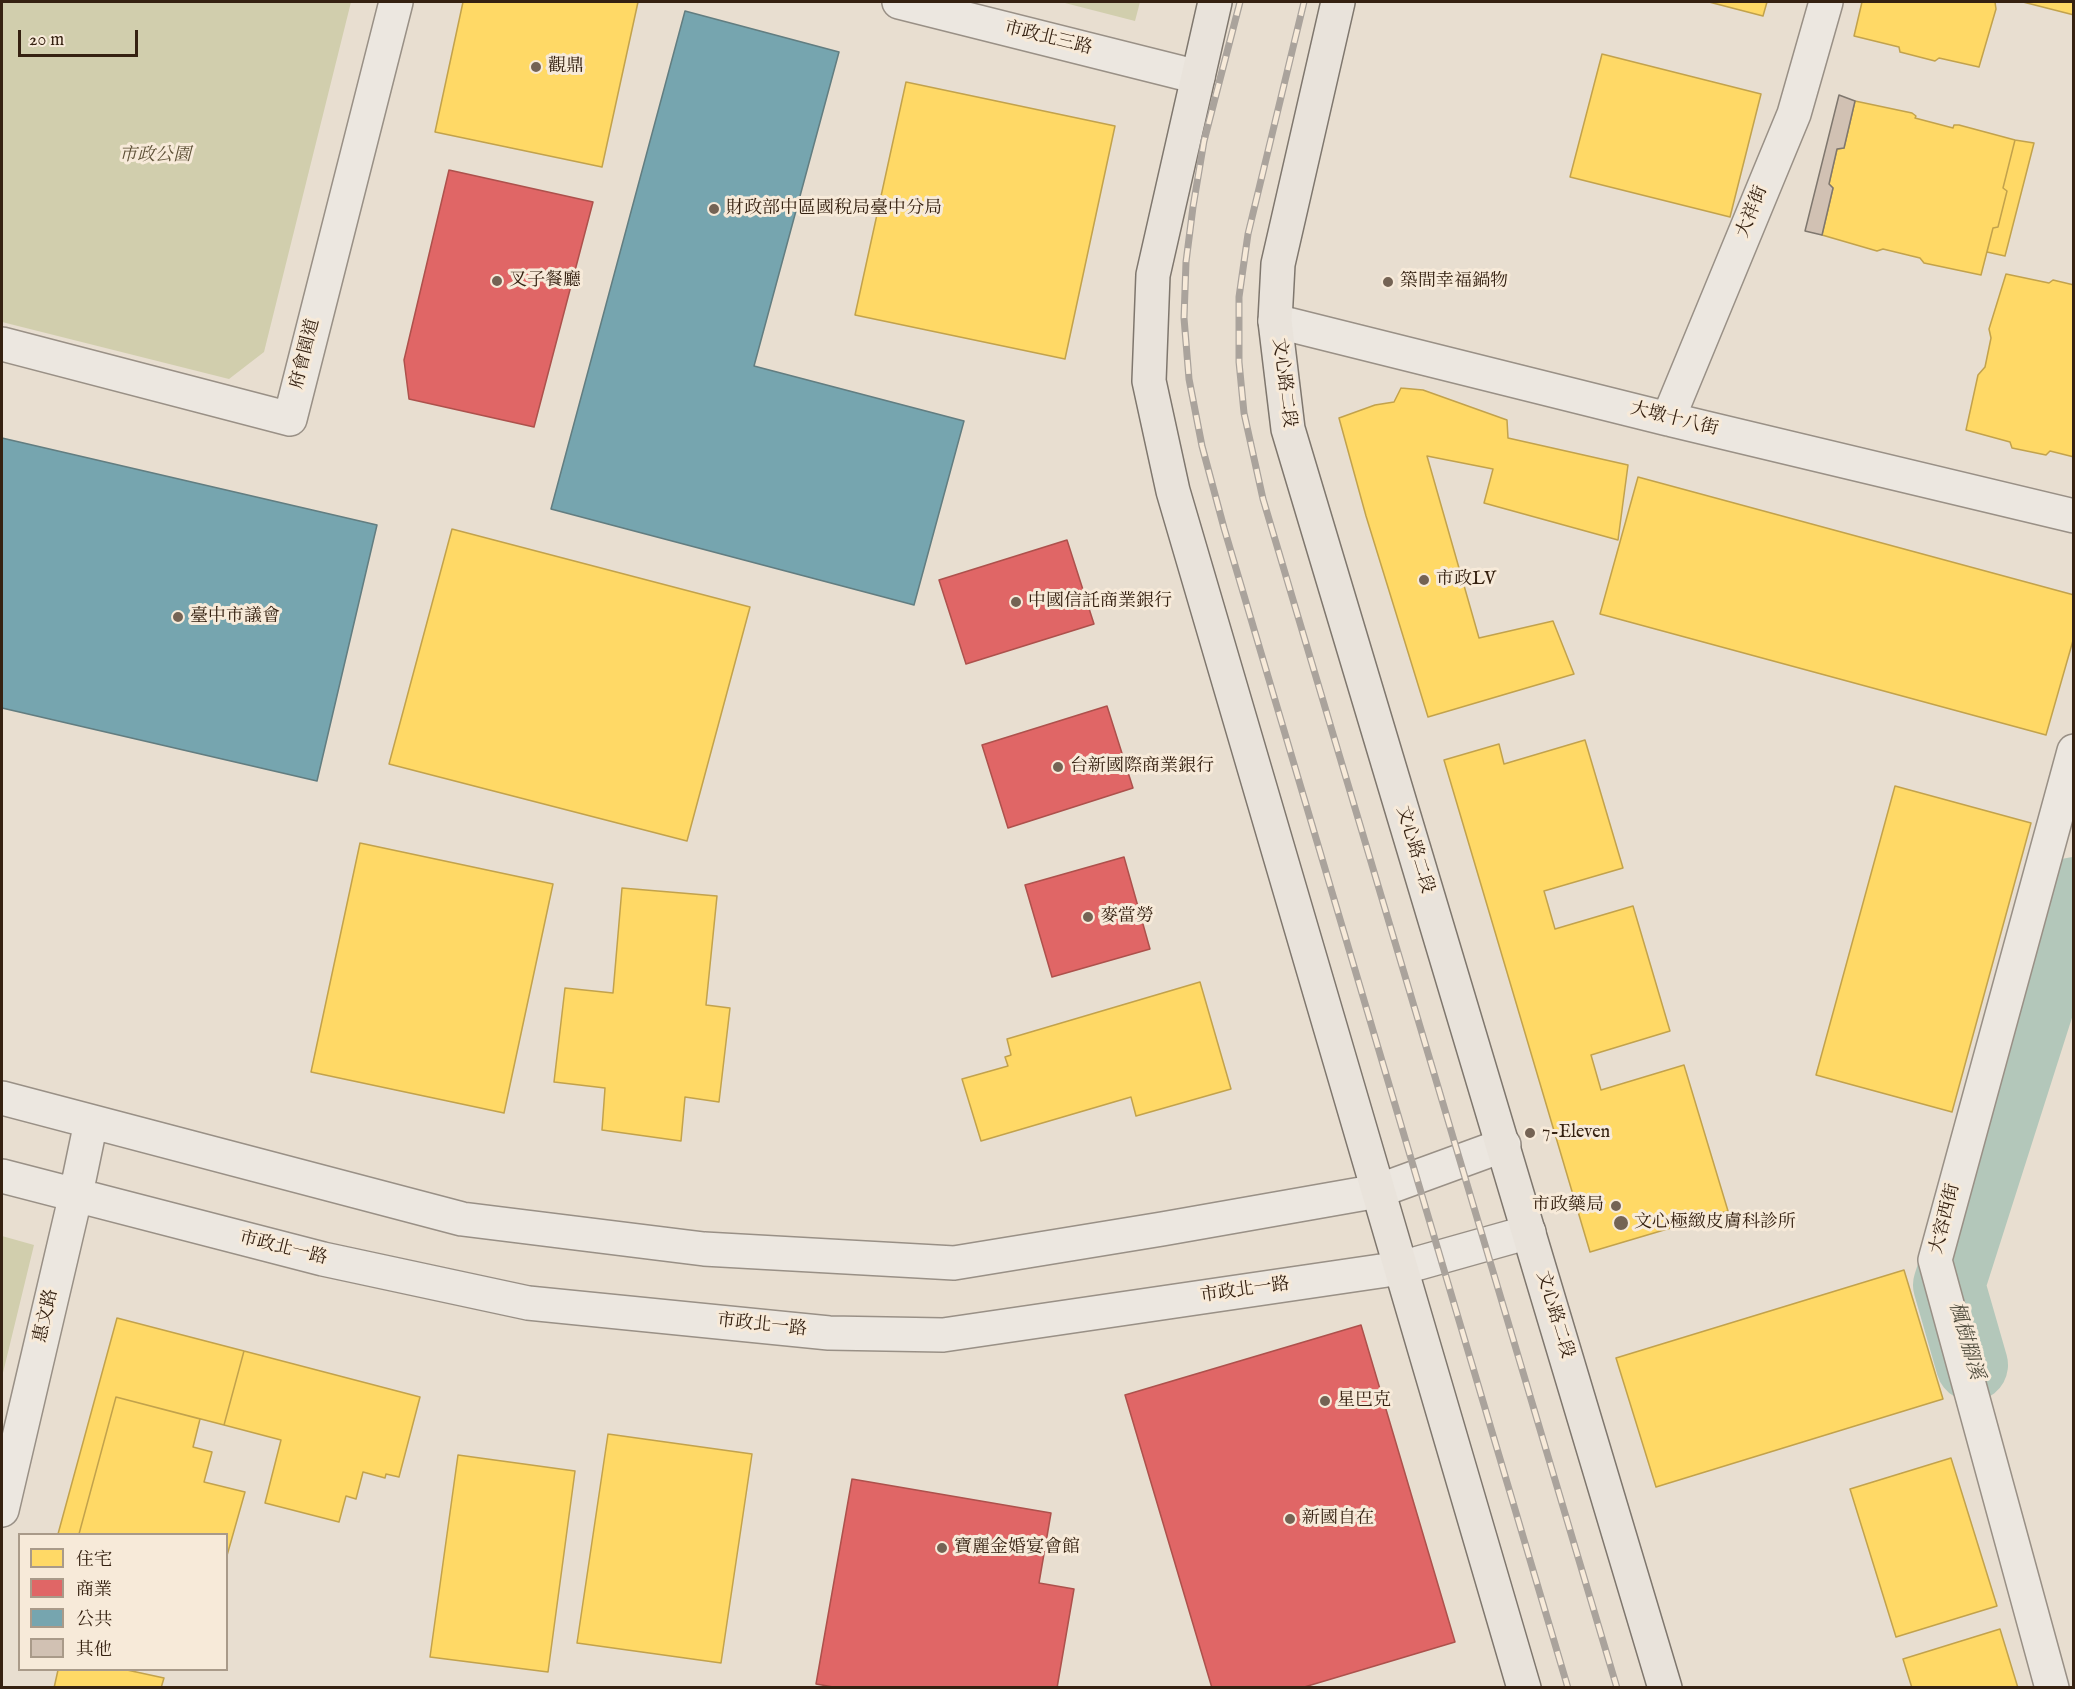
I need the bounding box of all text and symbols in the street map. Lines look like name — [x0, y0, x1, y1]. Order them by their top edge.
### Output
scale bar — [21, 18, 141, 56]
street label: 市政北三路 — [1002, 18, 1094, 60]
text: 20 m — [29, 29, 64, 52]
place label: 觀鼎 — [548, 56, 584, 78]
marker: 觀鼎 — [529, 60, 543, 74]
park label: 市政公園 — [119, 145, 191, 167]
street label: 大祥街 — [1733, 183, 1773, 241]
place label: 財政部中區國稅局臺中分局 — [726, 198, 942, 220]
marker: 財政部中區國稅局臺中分局 — [707, 202, 721, 216]
place label: 叉子餐廳 — [509, 270, 581, 292]
place label: 築間幸福鍋物 — [1400, 271, 1508, 293]
marker: 叉子餐廳 — [490, 274, 504, 288]
marker: 築間幸福鍋物 — [1381, 275, 1395, 289]
street label: 府會園道 — [287, 316, 325, 392]
street label: 文心路二段 — [1267, 337, 1299, 429]
street label: 大墩十八街 — [1628, 399, 1720, 441]
place label: 市政LV — [1436, 569, 1496, 591]
marker: 市政LV — [1417, 573, 1431, 587]
place label: 中國信託商業銀行 — [1028, 591, 1172, 613]
marker: 中國信託商業銀行 — [1009, 595, 1023, 609]
place label: 臺中市議會 — [190, 606, 280, 628]
marker: 臺中市議會 — [171, 610, 185, 624]
place label: 台新國際商業銀行 — [1070, 756, 1214, 778]
marker: 台新國際商業銀行 — [1051, 760, 1065, 774]
street label: 文心路二段 — [1391, 804, 1437, 896]
place label: 麥當勞 — [1100, 906, 1154, 928]
marker: 麥當勞 — [1081, 910, 1095, 924]
place label: 7-Eleven — [1542, 1122, 1610, 1144]
marker: 7-Eleven — [1523, 1126, 1537, 1140]
street label: 大容西街 — [1927, 1181, 1965, 1257]
place label: 市政藥局 — [1532, 1195, 1604, 1217]
marker: 市政藥局 — [1609, 1199, 1623, 1213]
place label: 文心極緻皮膚科診所 — [1634, 1212, 1796, 1234]
marker: 文心極緻皮膚科診所 — [1612, 1214, 1630, 1232]
street label: 市政北一路 — [237, 1228, 329, 1270]
street label: 文心路二段 — [1531, 1269, 1577, 1361]
street label: 市政北一路 — [1199, 1274, 1291, 1308]
street label: 惠文路 — [30, 1287, 64, 1345]
water label: 楓樹腳溪 — [1942, 1299, 1988, 1383]
street label: 市政北一路 — [716, 1311, 808, 1341]
place label: 星巴克 — [1337, 1390, 1391, 1412]
marker: 星巴克 — [1318, 1394, 1332, 1408]
place label: 新國自在 — [1302, 1508, 1374, 1530]
marker: 新國自在 — [1283, 1512, 1297, 1526]
legend — [18, 1533, 228, 1671]
place label: 寶麗金婚宴會館 — [954, 1537, 1080, 1559]
marker: 寶麗金婚宴會館 — [935, 1541, 949, 1555]
text: 住宅 — [76, 1549, 112, 1572]
text: 商業 — [76, 1579, 112, 1602]
text: 公共 — [76, 1609, 112, 1632]
text: 其他 — [76, 1639, 112, 1662]

